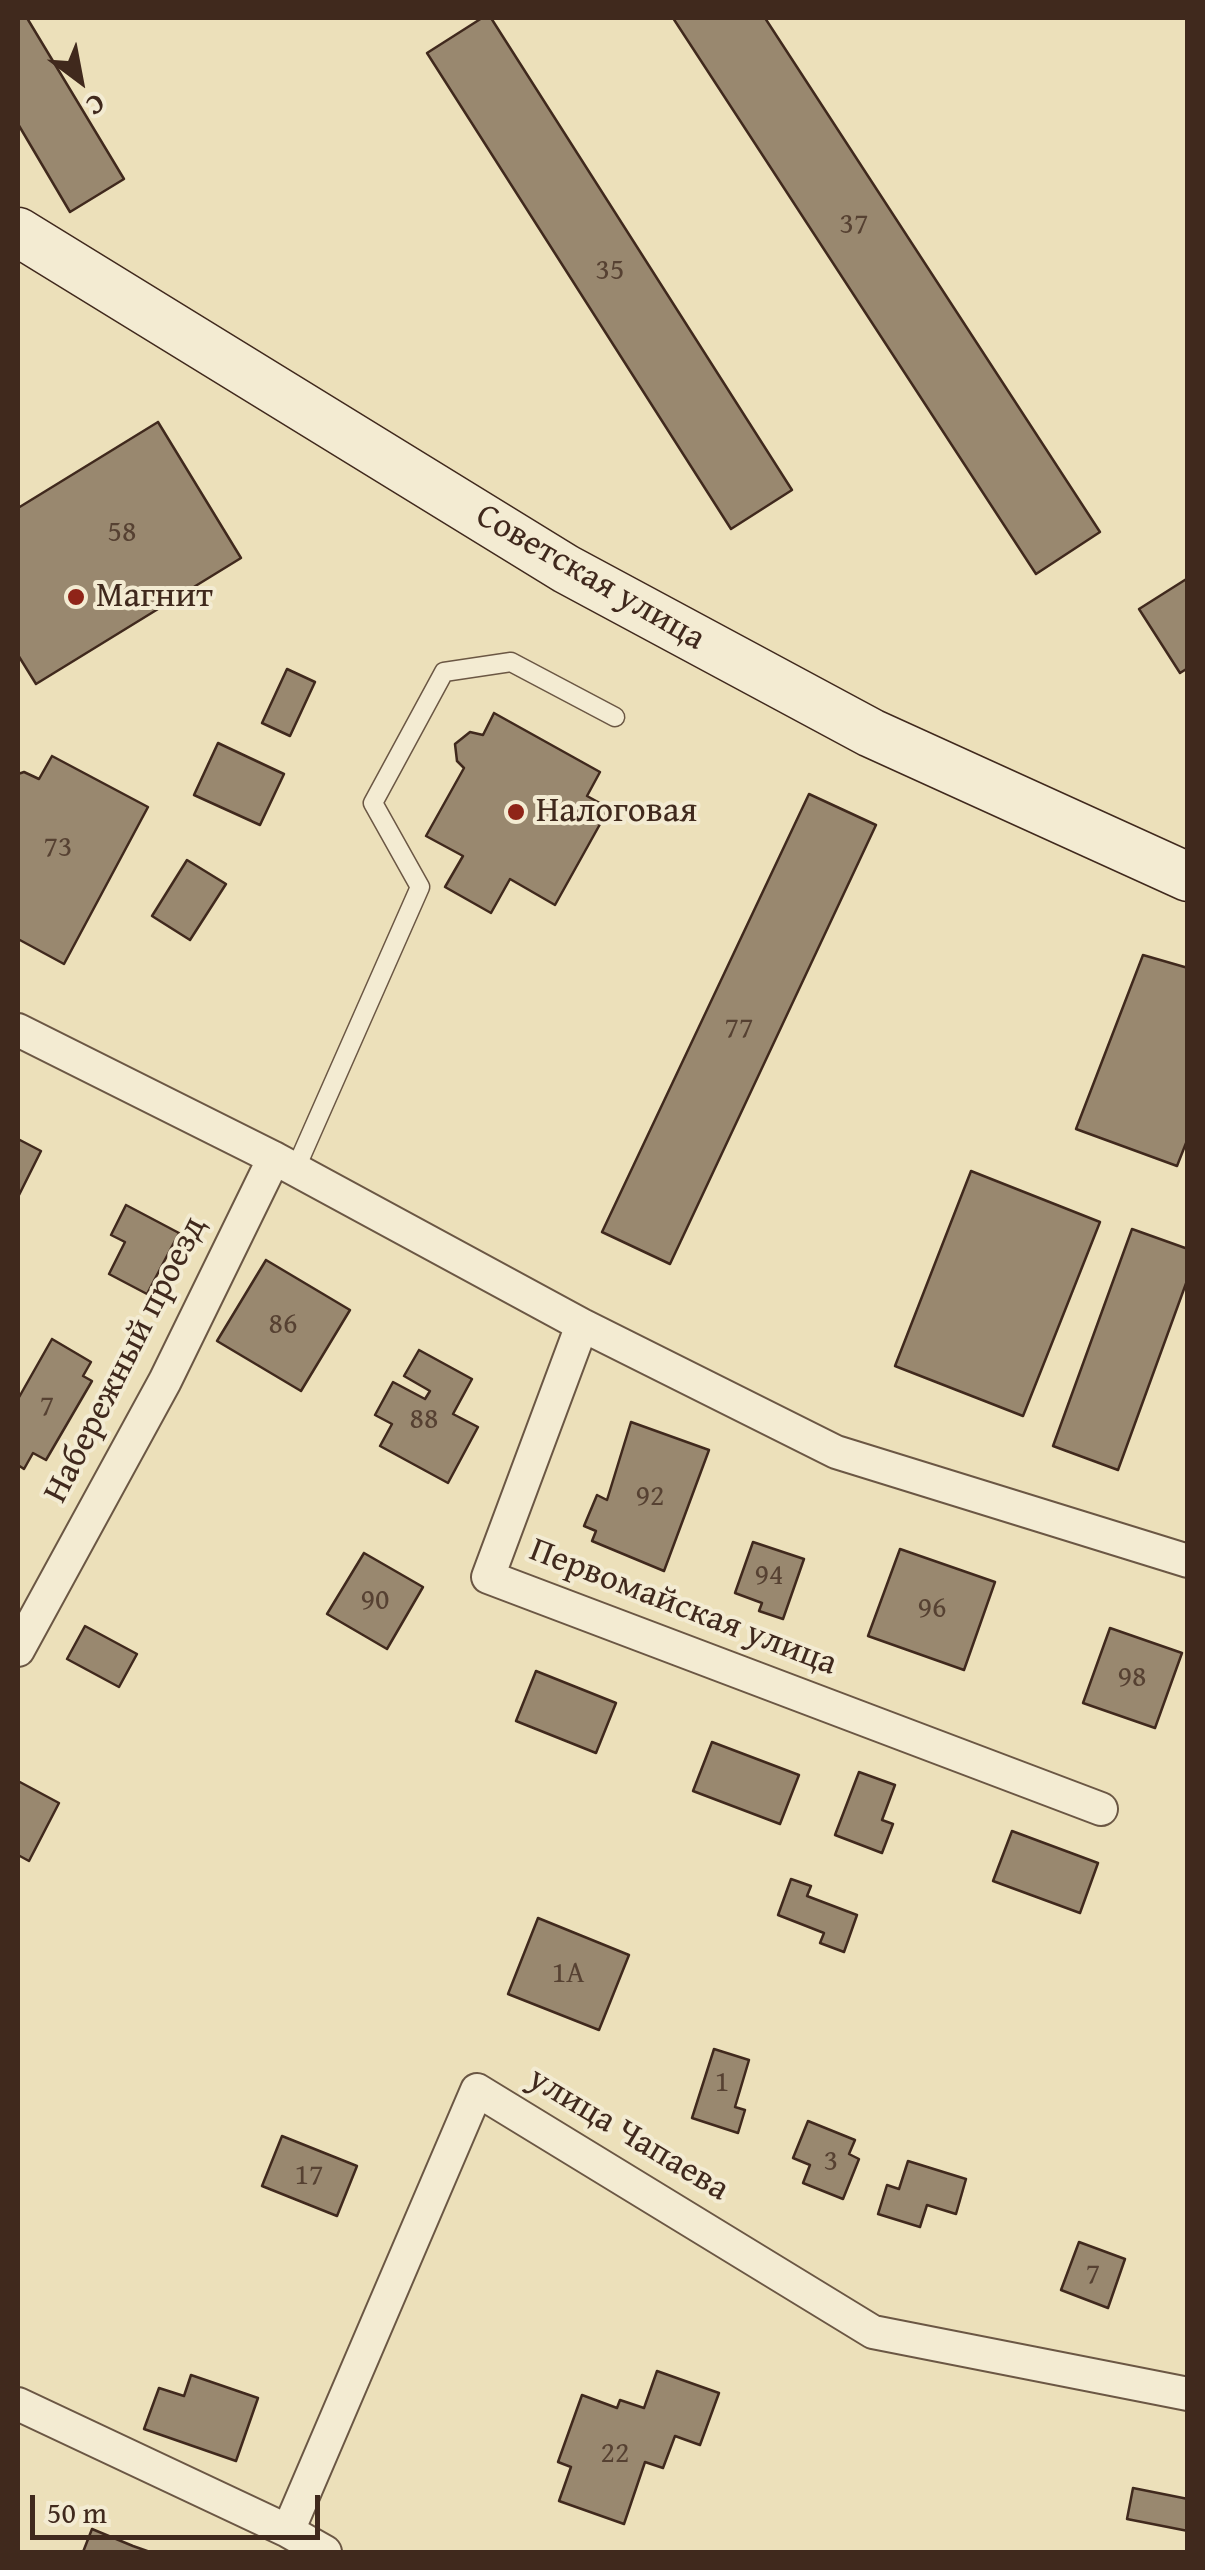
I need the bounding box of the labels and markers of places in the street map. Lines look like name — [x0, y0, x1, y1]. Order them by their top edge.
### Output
place label: Магнит — [96, 576, 213, 618]
marker: Магнит — [65, 586, 87, 608]
place label: Налоговая — [536, 791, 697, 833]
marker: Налоговая — [505, 801, 527, 823]

